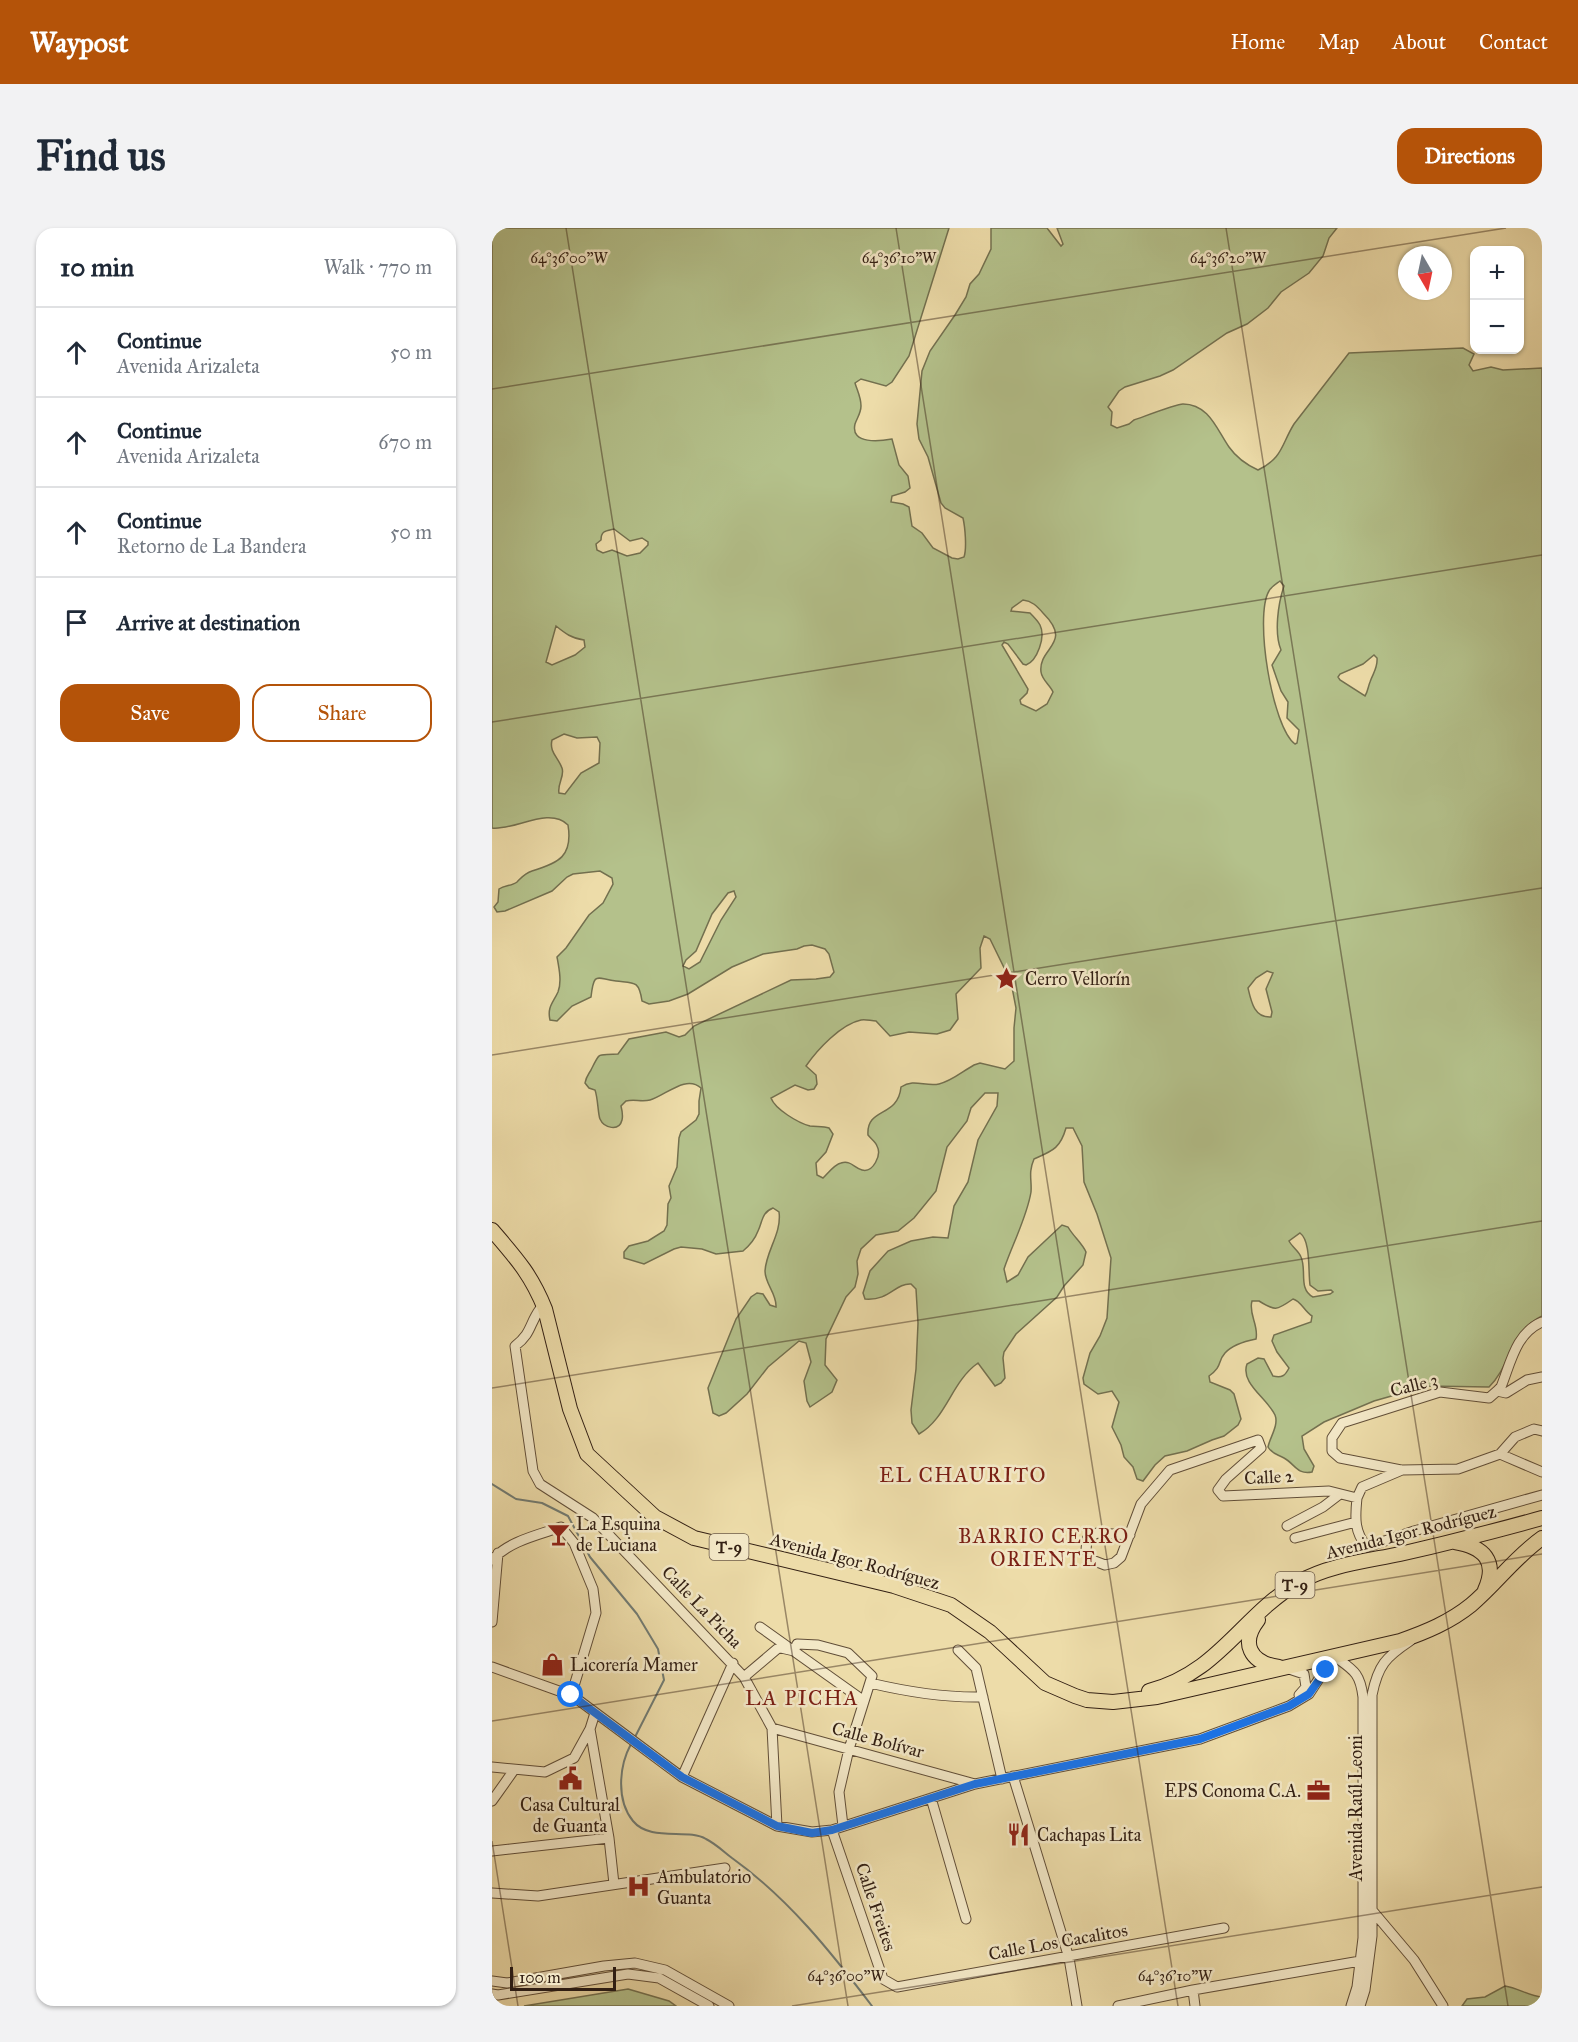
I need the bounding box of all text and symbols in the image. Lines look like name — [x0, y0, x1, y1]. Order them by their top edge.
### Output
text: Waypost — [30, 25, 128, 60]
text: Home — [1230, 29, 1285, 55]
text: Map — [1318, 29, 1359, 55]
text: About — [1392, 29, 1446, 55]
text: Contact — [1479, 29, 1548, 55]
button: Directions — [1397, 128, 1542, 184]
text: Find us — [36, 130, 166, 182]
north arrow — [1398, 246, 1452, 300]
map controls — [1470, 246, 1524, 354]
button: + — [1470, 246, 1524, 300]
text: 64°36'00"W — [530, 249, 609, 267]
text: 64°36'10"W — [862, 249, 937, 267]
text: 64°36'20"W — [1190, 249, 1267, 267]
text: 10 min — [60, 251, 134, 283]
text: Walk · 770 m — [324, 255, 432, 279]
button: − — [1470, 300, 1524, 354]
text: Continue — [117, 327, 202, 354]
icon: ahead — [60, 336, 93, 369]
text: 50 m — [390, 340, 432, 364]
text: Avenida Arizaleta — [117, 354, 260, 378]
text: Continue — [117, 417, 202, 444]
icon: ahead — [60, 426, 93, 459]
text: 670 m — [378, 430, 432, 454]
text: Avenida Arizaleta — [117, 444, 260, 468]
text: Continue — [117, 507, 202, 534]
icon: ahead — [60, 516, 93, 549]
text: 50 m — [390, 520, 432, 544]
text: Retorno de La Bandera — [117, 534, 306, 558]
icon: arrive — [60, 606, 93, 639]
text: Arrive at destination — [117, 609, 300, 636]
button: Save — [60, 684, 240, 742]
button: Share — [252, 684, 432, 742]
place icon: Cerro Vellorín — [994, 966, 1020, 992]
place label: Cerro Vellorín — [1025, 968, 1131, 990]
street label: Calle 3 — [1388, 1369, 1440, 1401]
district label: EL CHAURITO — [879, 1462, 1047, 1488]
street label: Calle 2 — [1244, 1465, 1295, 1489]
street label: Avenida Igor Rodríguez — [1323, 1500, 1499, 1565]
place label: La Esquina de Luciana — [576, 1513, 661, 1556]
bar icon: La Esquina de Luciana — [545, 1521, 571, 1547]
district label: BARRIO CERRO ORIENTE — [958, 1524, 1130, 1571]
street label: Avenida Igor Rodríguez — [767, 1528, 942, 1595]
road number: T-9 — [710, 1534, 748, 1560]
street label: Calle La Picha — [657, 1561, 747, 1653]
road number: T-9 — [1276, 1572, 1314, 1598]
shop icon: Licorería Mamer — [539, 1652, 565, 1678]
place label: Licorería Mamer — [570, 1654, 698, 1676]
route end — [1312, 1656, 1338, 1682]
route start — [557, 1681, 583, 1707]
district label: LA PICHA — [745, 1685, 859, 1711]
street label: Calle Bolívar — [829, 1717, 927, 1763]
street label: Avenida Raúl Leoni — [1345, 1735, 1367, 1882]
public building icon: Casa Cultural de Guanta — [557, 1766, 583, 1792]
office icon: EPS Conoma C.A. — [1306, 1778, 1332, 1804]
place label: EPS Conoma C.A. — [1164, 1780, 1301, 1802]
place label: Casa Cultural de Guanta — [520, 1794, 620, 1837]
restaurant icon: Cachapas Lita — [1006, 1822, 1032, 1848]
place label: Cachapas Lita — [1037, 1824, 1142, 1846]
street label: Calle Freites — [851, 1860, 901, 1954]
place label: Ambulatorio Guanta — [656, 1866, 751, 1909]
hospital icon: Ambulatorio Guanta — [626, 1874, 652, 1900]
street label: Calle Los Cacalitos — [987, 1919, 1129, 1965]
scale bar — [510, 1964, 616, 1992]
text: 64°36'00"W — [807, 1967, 886, 1985]
text: 64°36'10"W — [1138, 1967, 1213, 1985]
text: 100 m — [519, 1968, 561, 1987]

